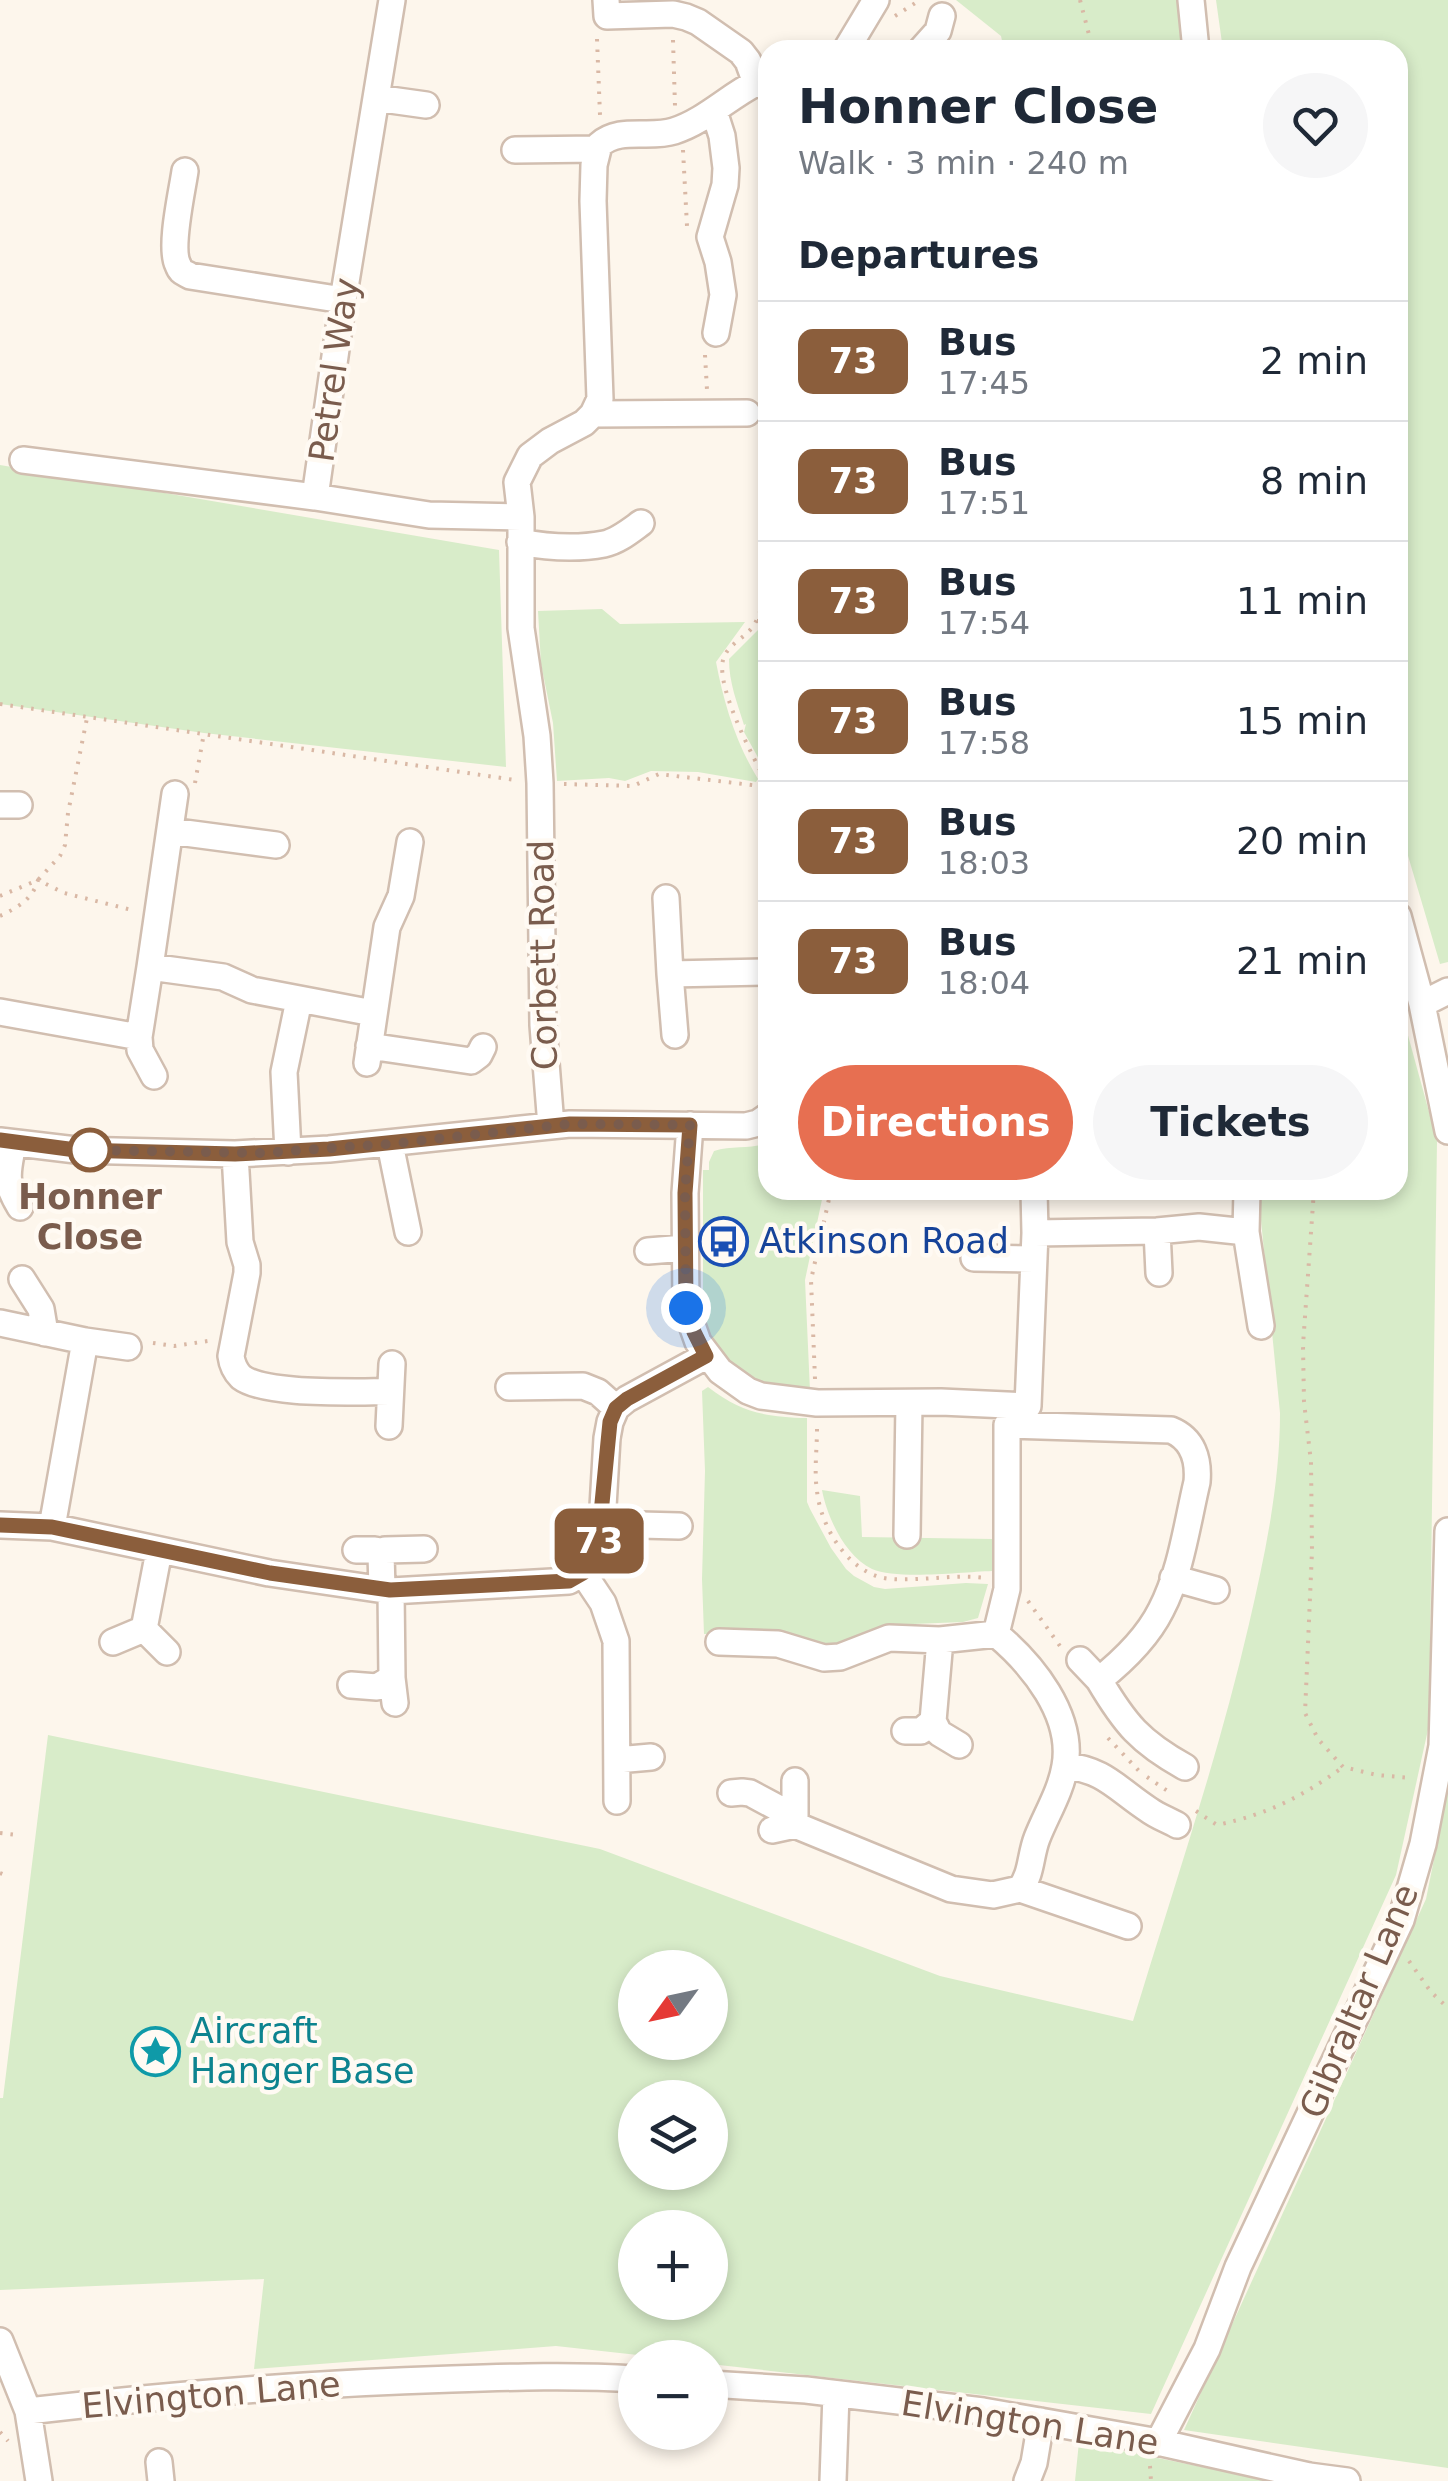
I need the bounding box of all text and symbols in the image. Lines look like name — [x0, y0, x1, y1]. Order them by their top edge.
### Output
button: heart — [1263, 73, 1368, 178]
text: Honner Close — [798, 78, 1158, 134]
text: Walk · 3 min · 240 m — [798, 144, 1129, 182]
text: Departures — [798, 233, 1039, 277]
street label: Petrel Way — [301, 275, 367, 465]
text: Bus — [938, 320, 1017, 364]
text: 2 min — [1260, 339, 1368, 383]
text: 73 — [829, 341, 877, 381]
text: 17:45 — [938, 364, 1030, 402]
text: Bus — [938, 440, 1017, 484]
text: 8 min — [1260, 459, 1368, 503]
text: 73 — [829, 461, 877, 501]
text: 17:51 — [938, 484, 1030, 522]
text: Bus — [938, 560, 1017, 604]
text: 11 min — [1236, 579, 1368, 623]
text: 73 — [829, 581, 877, 621]
text: 17:54 — [938, 604, 1030, 642]
text: Bus — [938, 680, 1017, 724]
text: 15 min — [1236, 699, 1368, 743]
text: 73 — [829, 701, 877, 741]
text: 17:58 — [938, 724, 1030, 762]
text: Bus — [938, 800, 1017, 844]
text: 20 min — [1236, 819, 1368, 863]
text: 73 — [829, 821, 877, 861]
street label: Corbett Road — [521, 839, 565, 1071]
text: 18:03 — [938, 844, 1030, 882]
text: Bus — [938, 920, 1017, 964]
text: 21 min — [1236, 939, 1368, 983]
text: 73 — [829, 941, 877, 981]
text: 18:04 — [938, 964, 1030, 1002]
button: Directions — [798, 1065, 1073, 1180]
button: Tickets — [1093, 1065, 1368, 1180]
marker: Honner Close — [69, 1129, 111, 1171]
place label: Honner Close — [18, 1177, 163, 1257]
bus stop icon: Atkinson Road — [698, 1215, 750, 1267]
place label: Atkinson Road — [759, 1221, 1009, 1261]
your location — [661, 1283, 711, 1333]
line badge: 73 — [554, 1508, 644, 1574]
text: 73 — [575, 1521, 623, 1561]
street label: Gibraltar Lane — [1292, 1878, 1426, 2124]
north arrow — [618, 1950, 728, 2060]
map controls — [618, 1950, 728, 2450]
place label: Aircraft Hanger Base — [190, 2011, 414, 2091]
place icon: Aircraft Hanger Base — [129, 2025, 181, 2077]
button: layers — [618, 2080, 728, 2190]
button: + — [618, 2210, 728, 2320]
button: − — [618, 2340, 728, 2450]
street label: Elvington Lane — [80, 2364, 342, 2426]
street label: Elvington Lane — [899, 2383, 1161, 2463]

